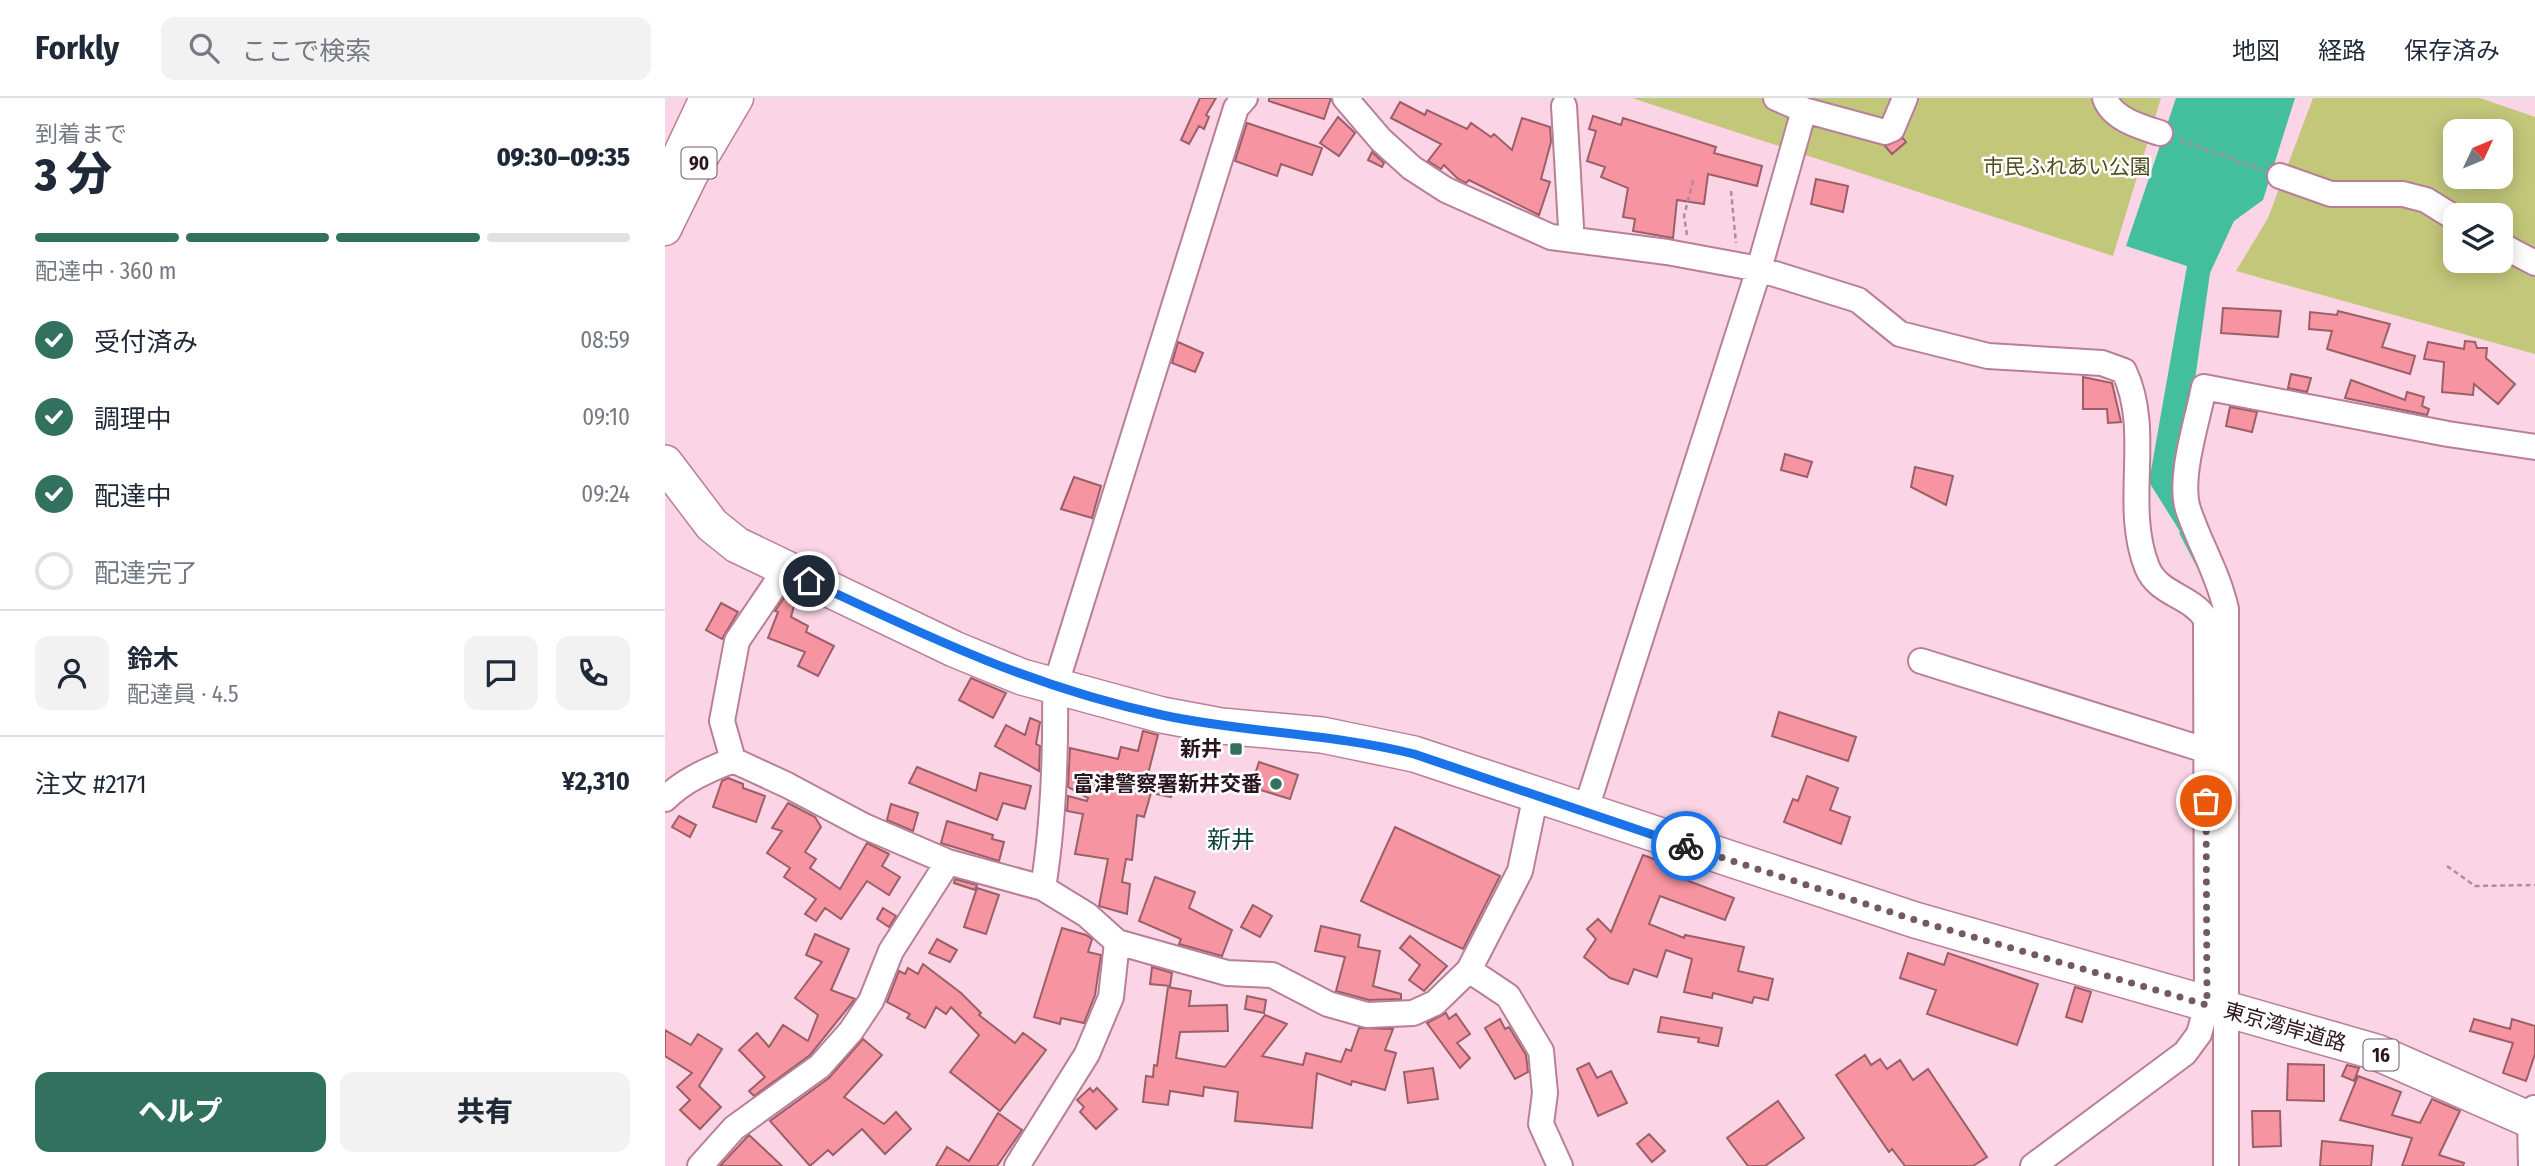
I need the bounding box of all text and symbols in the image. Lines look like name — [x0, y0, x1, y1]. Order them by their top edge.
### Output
search box — [161, 17, 651, 80]
text: Forkly — [35, 28, 119, 68]
icon: search — [185, 29, 223, 67]
text: ここで検索 — [241, 36, 371, 67]
text: 地図 — [2232, 37, 2280, 65]
text: 経路 — [2318, 37, 2366, 65]
text: 保存済み — [2404, 37, 2500, 65]
north arrow — [2443, 119, 2513, 189]
map controls — [2443, 119, 2513, 273]
text: 到着まで — [35, 120, 127, 148]
text: 09:30–09:35 — [496, 142, 630, 173]
text: 3 分 — [35, 147, 112, 202]
road number: 90 — [681, 148, 717, 178]
park label: 市民ふれあい公園 — [1983, 154, 2151, 180]
button: layers — [2443, 203, 2513, 273]
text: 配達中 · 360 m — [35, 257, 177, 285]
icon: check — [35, 321, 73, 359]
text: 08:59 — [580, 326, 630, 354]
text: 受付済み — [94, 327, 198, 358]
icon: check — [35, 398, 73, 436]
text: 09:10 — [582, 403, 630, 431]
text: 調理中 — [94, 404, 172, 435]
icon: check — [35, 475, 73, 513]
text: 09:24 — [581, 480, 630, 508]
text: 配達中 — [94, 481, 172, 512]
pin — [779, 551, 839, 611]
text: 配達完了 — [94, 558, 198, 589]
icon: home — [790, 562, 828, 600]
button: person — [35, 636, 109, 710]
button: chat — [464, 636, 538, 710]
button: phone — [556, 636, 630, 710]
text: 鈴木 — [127, 644, 179, 675]
text: 配達員 · 4.5 — [127, 680, 238, 708]
place label: 新井 — [1180, 736, 1222, 762]
marker: 新井 — [1228, 741, 1244, 757]
text: ¥2,310 — [562, 766, 630, 797]
text: 注文 #2171 — [35, 769, 147, 800]
place label: 富津警察署新井交番 — [1073, 771, 1262, 797]
pin — [2176, 771, 2236, 831]
marker: 富津警察署新井交番 — [1268, 776, 1284, 792]
icon: bag — [2187, 782, 2225, 820]
courier — [1651, 811, 1721, 881]
district label: 新井 — [1207, 826, 1255, 854]
icon: bike — [1667, 827, 1705, 865]
street label: 東京湾岸道路 — [2221, 997, 2349, 1057]
road number: 16 — [2363, 1040, 2399, 1071]
button: ヘルプ — [35, 1072, 326, 1152]
button: 共有 — [340, 1072, 630, 1152]

